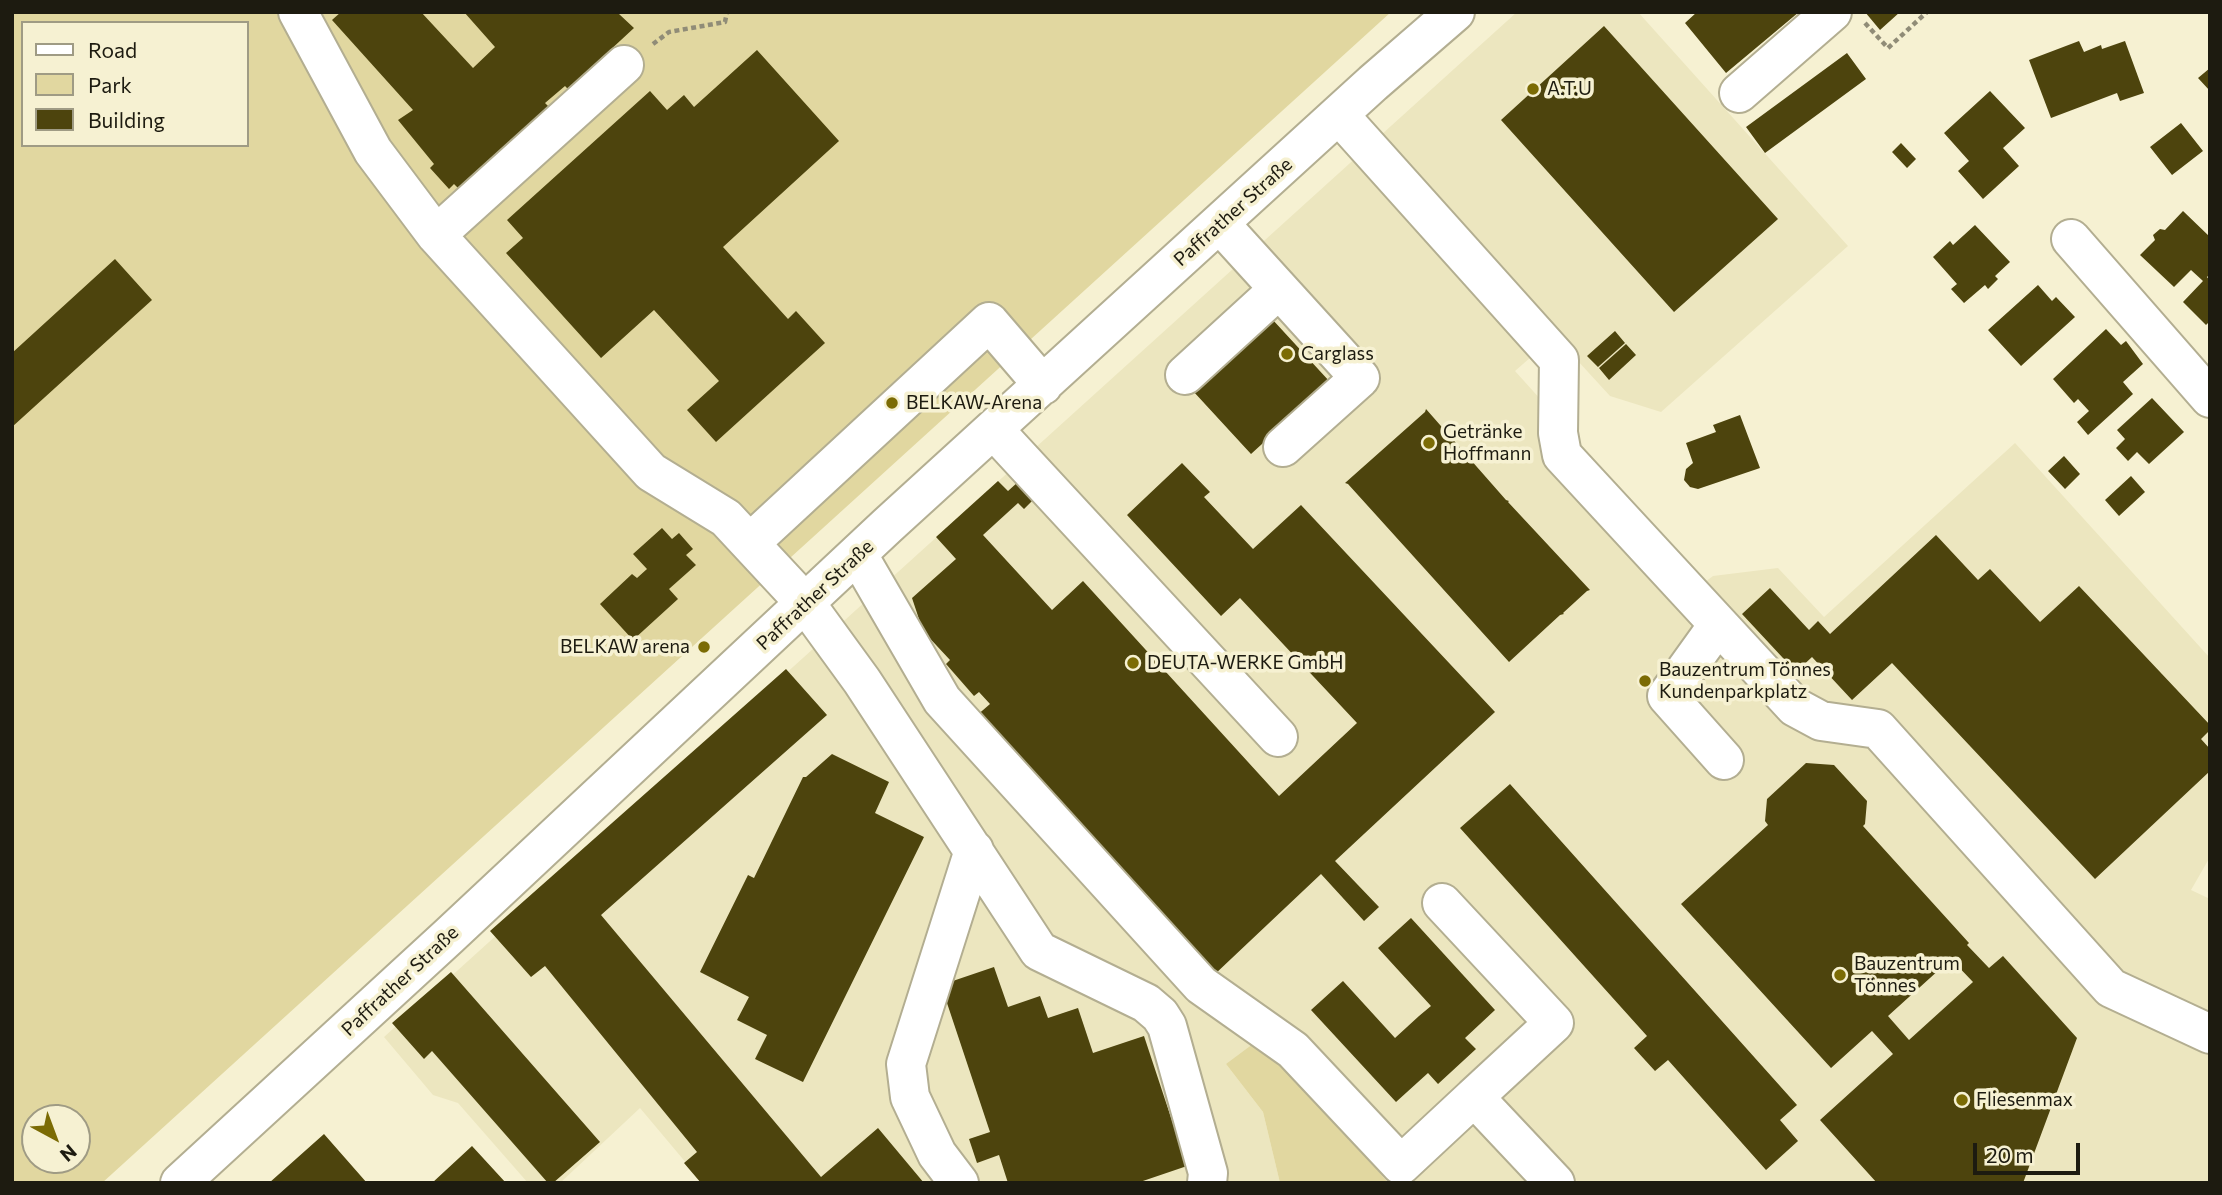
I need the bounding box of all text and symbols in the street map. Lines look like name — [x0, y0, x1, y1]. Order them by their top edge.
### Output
legend — [21, 21, 248, 147]
text: Road — [88, 37, 137, 62]
text: Park — [88, 72, 132, 97]
place label: A.T.U — [1547, 78, 1592, 100]
marker: A.T.U — [1525, 81, 1541, 97]
text: Building — [88, 107, 165, 132]
street label: Paffrather Straße — [1169, 153, 1297, 271]
place label: Carglass — [1301, 343, 1374, 365]
marker: Carglass — [1279, 346, 1295, 362]
place label: BELKAW-Arena — [906, 392, 1042, 414]
marker: BELKAW-Arena — [884, 395, 900, 411]
place label: Getränke Hoffmann — [1443, 421, 1531, 465]
marker: Getränke Hoffmann — [1421, 435, 1437, 451]
street label: Paffrather Straße — [752, 535, 878, 655]
place label: BELKAW arena — [560, 636, 690, 658]
marker: BELKAW arena — [696, 639, 712, 655]
place label: DEUTA-WERKE GmbH — [1147, 652, 1343, 674]
marker: DEUTA-WERKE GmbH — [1125, 655, 1141, 671]
place label: Bauzentrum Tönnes Kundenparkplatz — [1659, 659, 1831, 703]
marker: Bauzentrum Tönnes Kundenparkplatz — [1637, 673, 1653, 689]
street label: Paffrather Straße — [337, 921, 463, 1041]
place label: Bauzentrum Tönnes — [1854, 953, 1960, 997]
marker: Bauzentrum Tönnes — [1832, 967, 1848, 983]
place label: Fliesenmax — [1976, 1089, 2073, 1111]
marker: Fliesenmax — [1954, 1092, 1970, 1108]
north arrow — [21, 1104, 91, 1174]
scale bar — [1977, 1128, 2084, 1172]
text: N — [56, 1140, 82, 1167]
text: 20 m — [1986, 1142, 2034, 1167]

